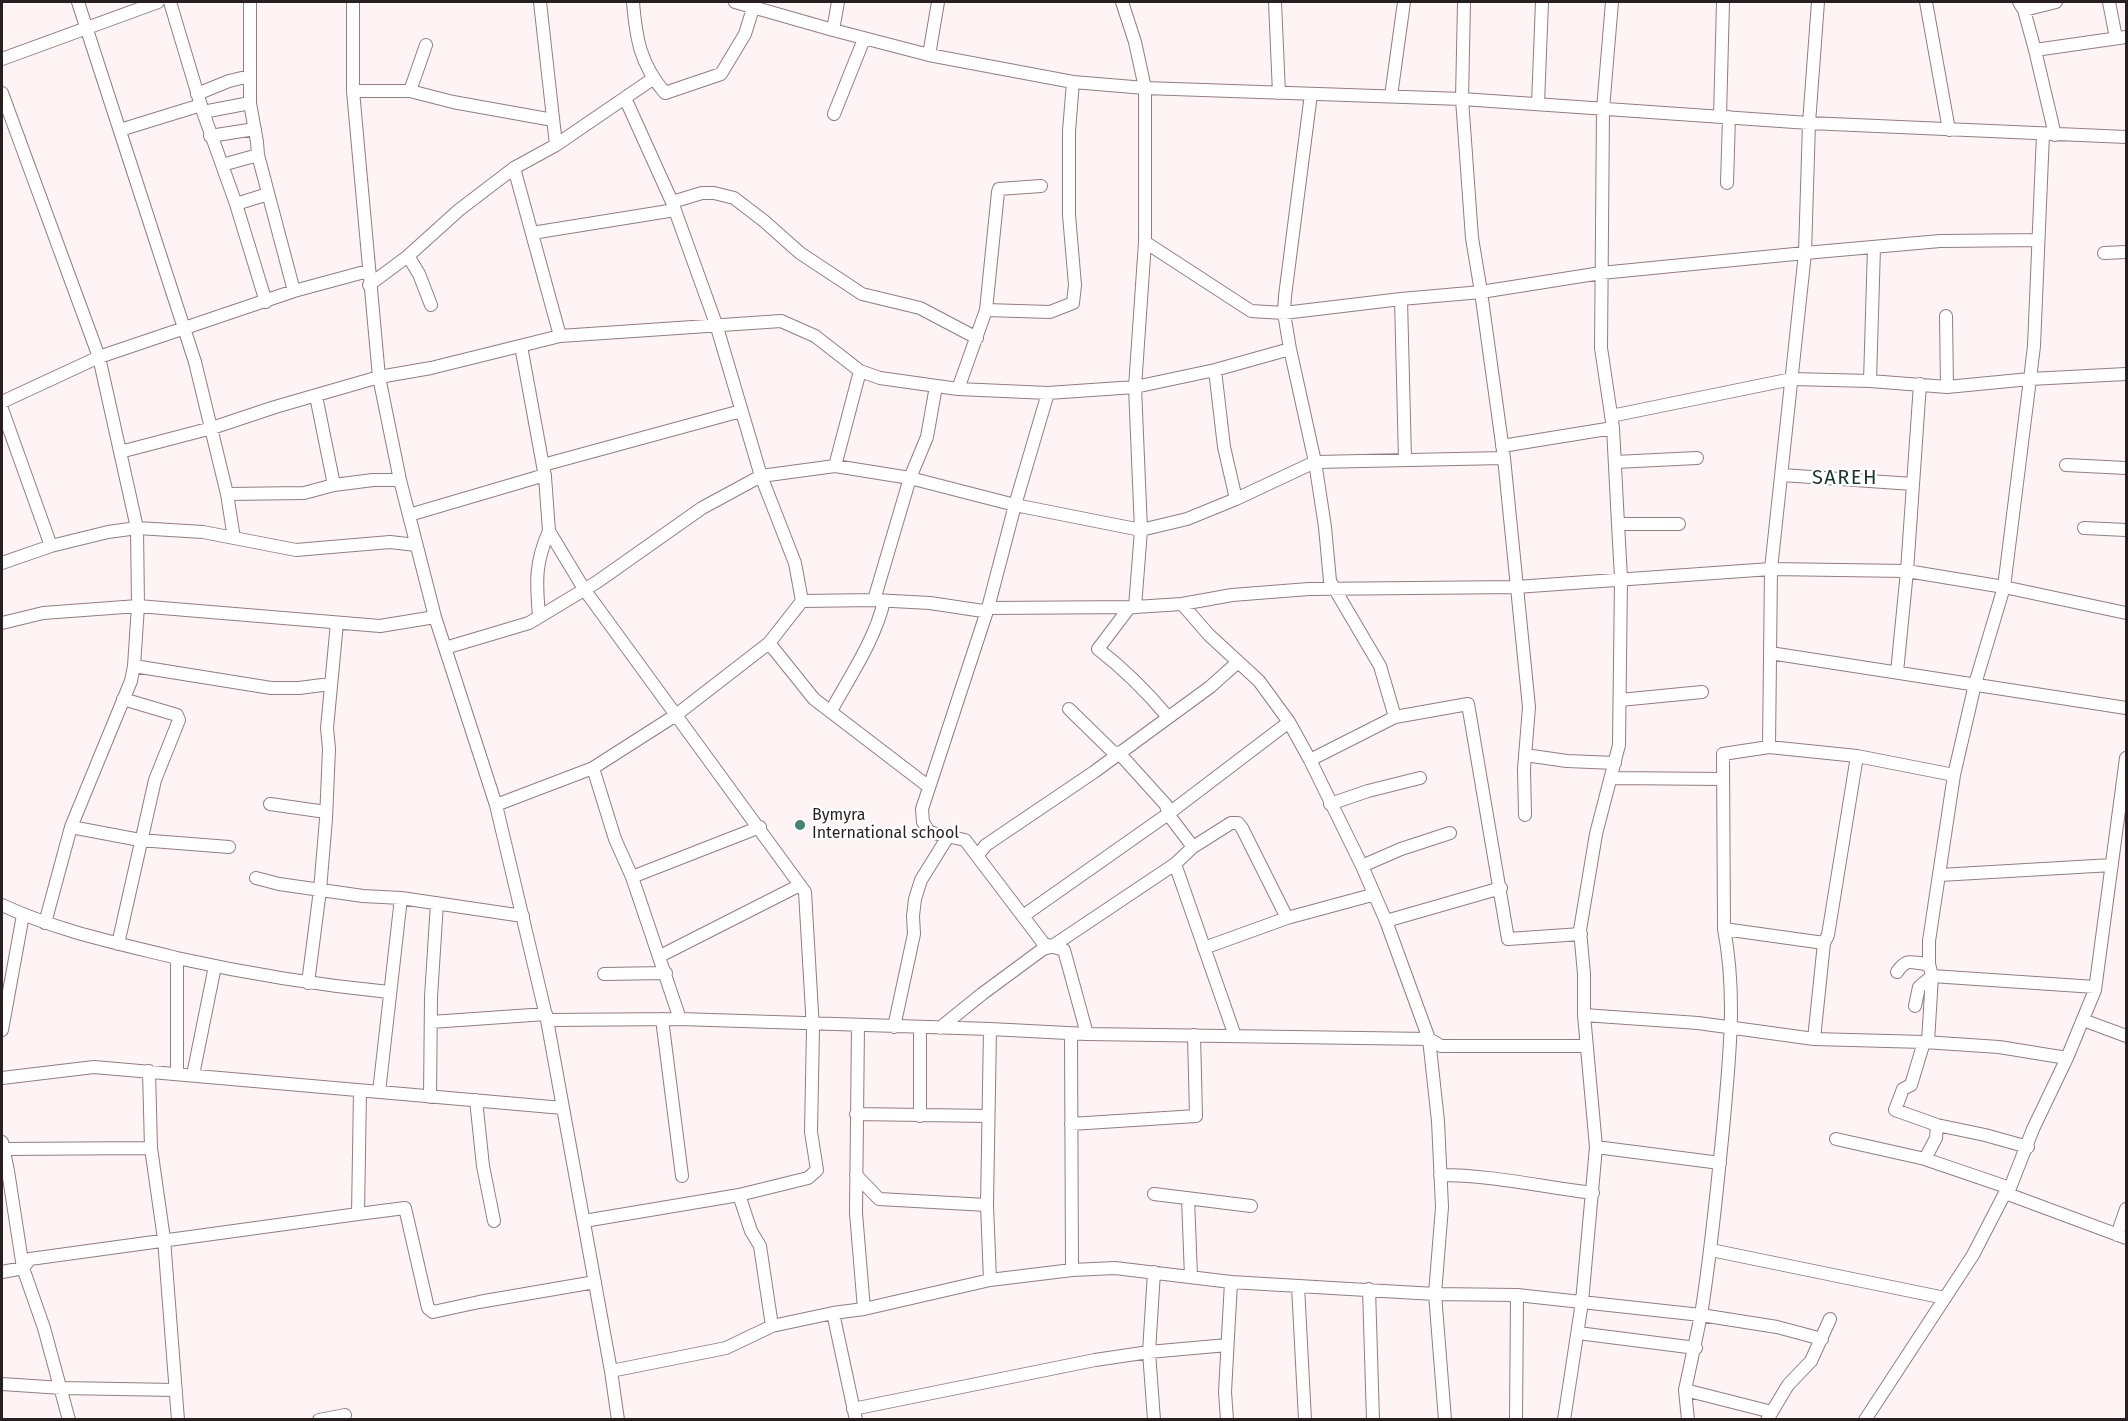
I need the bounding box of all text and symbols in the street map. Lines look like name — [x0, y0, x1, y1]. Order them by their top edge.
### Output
district label: SAREH — [1812, 466, 1878, 490]
place label: Bymyra International school — [812, 806, 959, 844]
marker: Bymyra International school — [793, 818, 807, 832]

